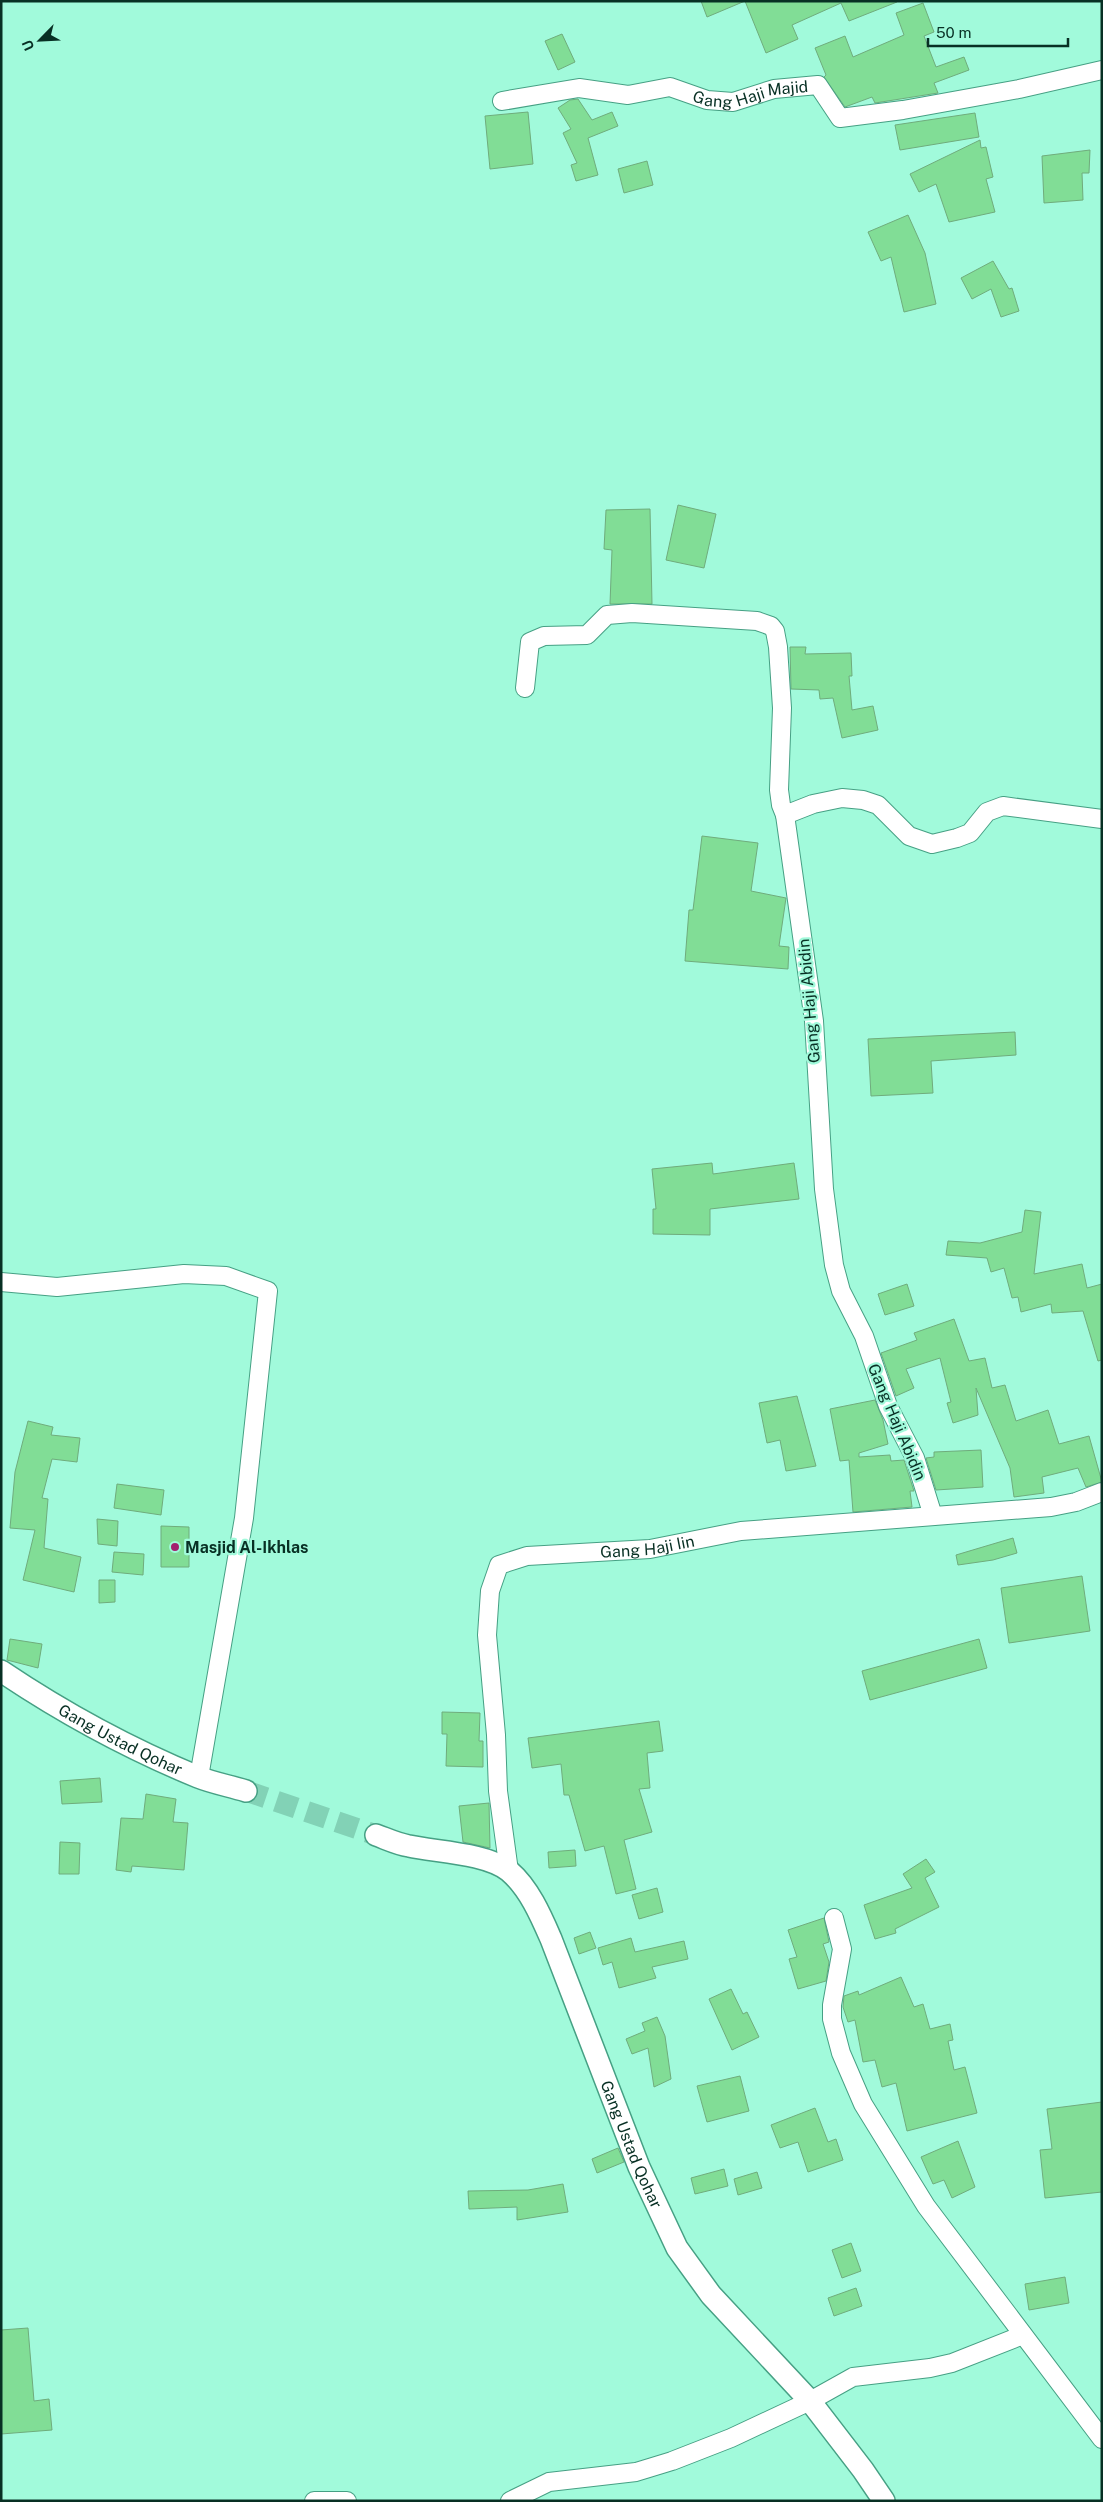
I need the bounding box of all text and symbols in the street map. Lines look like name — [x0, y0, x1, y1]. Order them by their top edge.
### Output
north arrow — [15, 15, 65, 65]
scale bar — [928, 15, 1068, 47]
text: 50 m — [936, 24, 971, 41]
text: U — [19, 37, 37, 53]
street label: Gang Haji Majid — [690, 76, 809, 111]
street label: Gang Haji Abidin — [794, 938, 824, 1064]
street label: Gang Haji Abidin — [864, 1361, 930, 1483]
street label: Gang Haji Iin — [600, 1531, 696, 1561]
place label: Masjid Al-Ikhlas — [185, 1538, 309, 1557]
marker: Masjid Al-Ikhlas — [169, 1541, 181, 1553]
street label: Gang Ustad Qohar — [55, 1700, 185, 1779]
street label: Gang Ustad Qohar — [597, 2078, 666, 2211]

